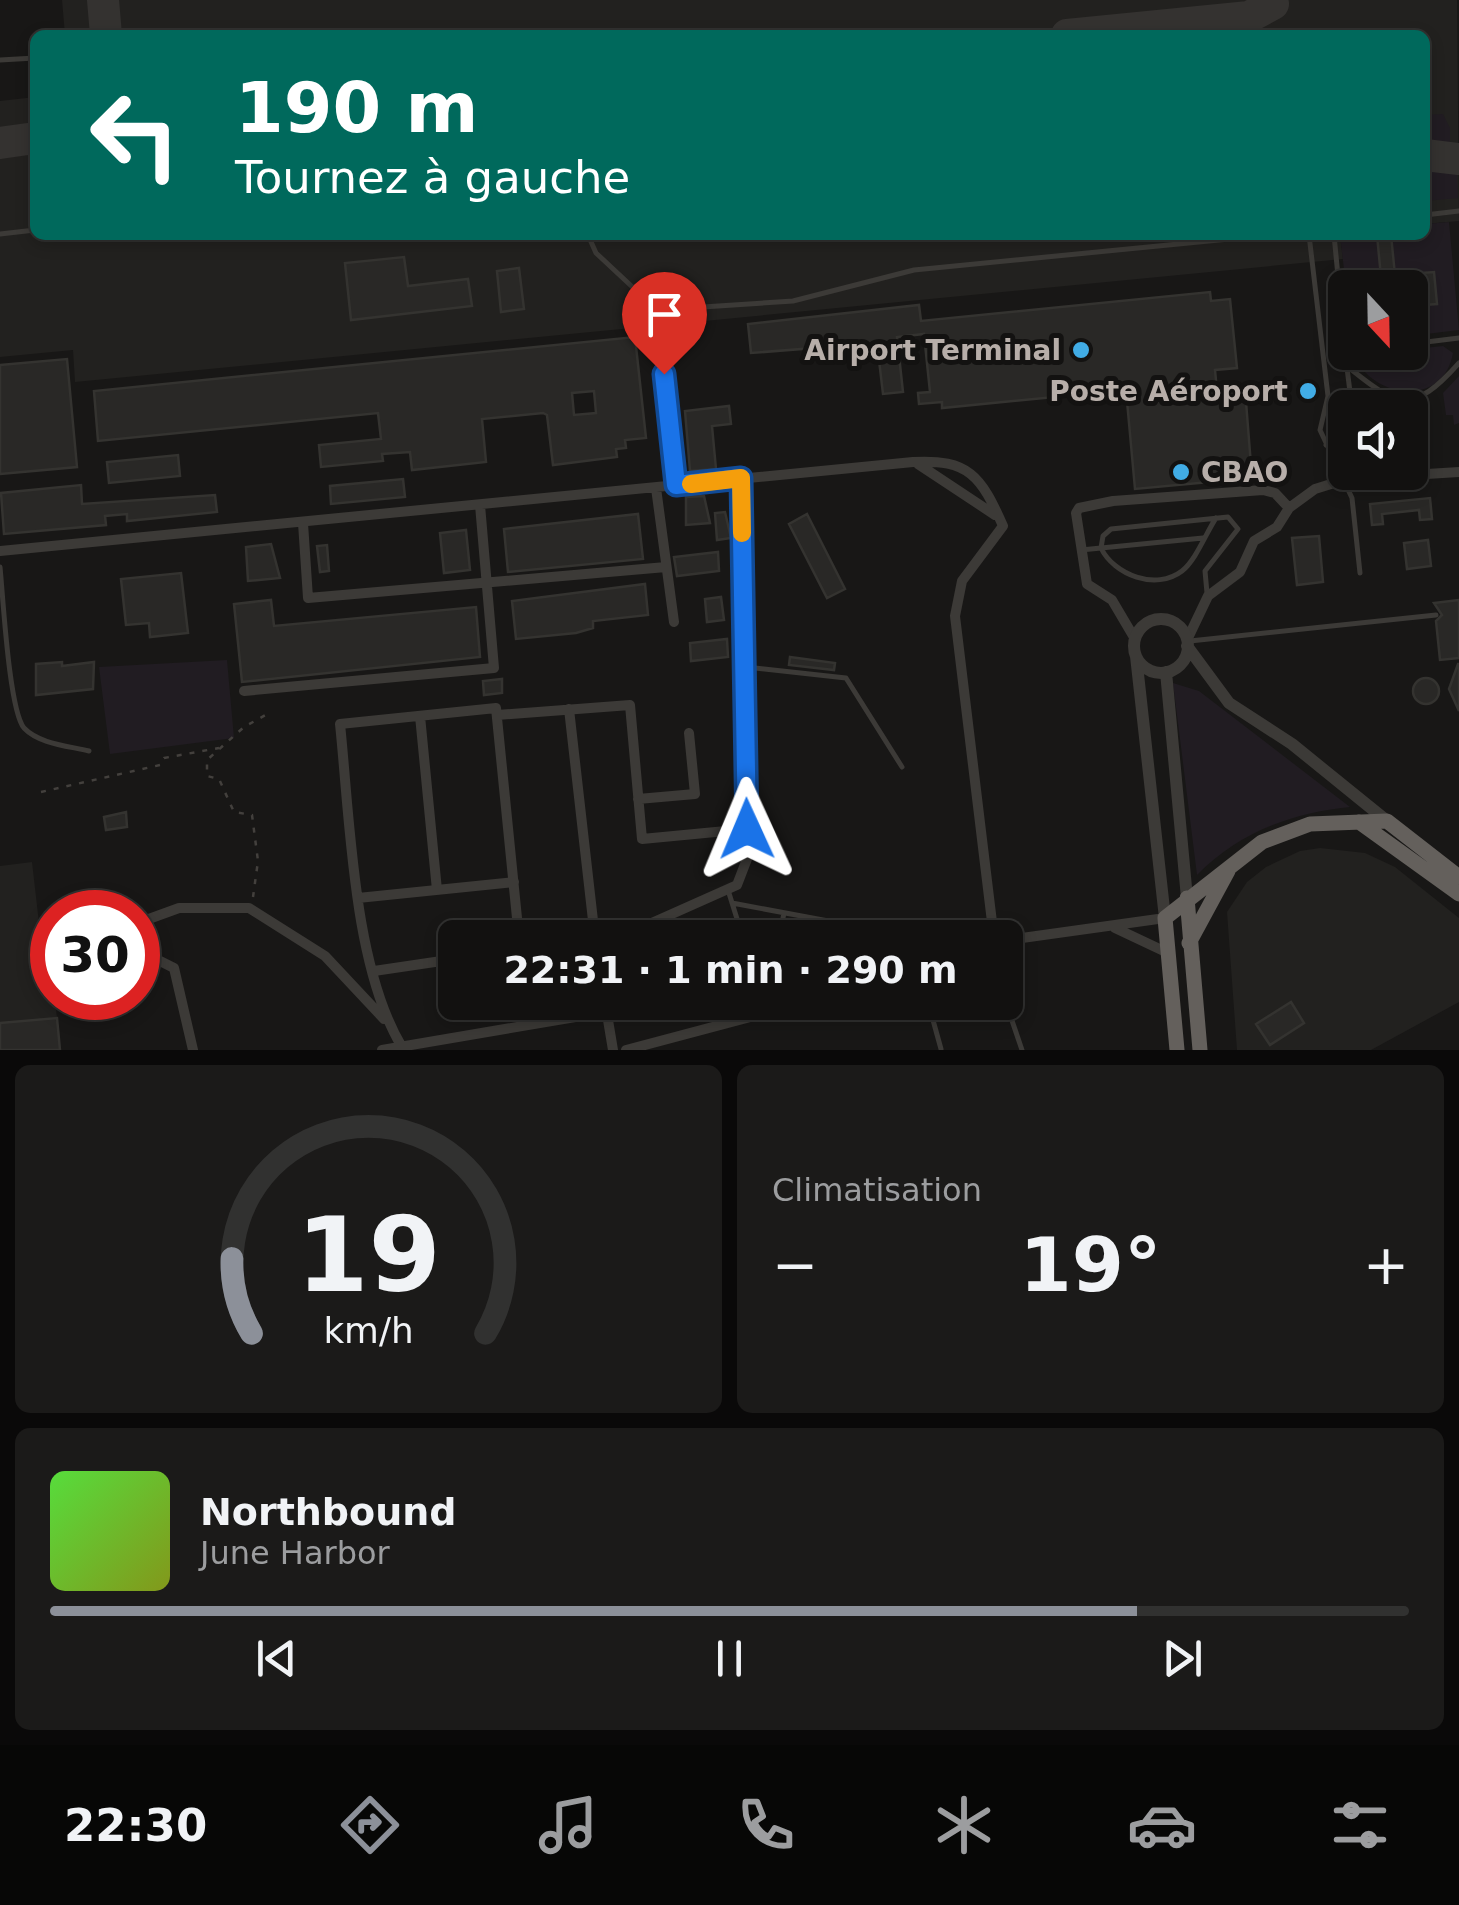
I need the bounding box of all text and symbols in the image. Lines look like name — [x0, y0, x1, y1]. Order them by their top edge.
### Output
text: 190 m — [235, 67, 478, 149]
icon: left — [70, 70, 200, 200]
text: Tournez à gauche — [235, 151, 630, 204]
north arrow — [1328, 270, 1428, 370]
map controls — [1328, 270, 1428, 490]
pin — [622, 272, 707, 375]
icon: arrive — [637, 287, 692, 342]
place label: Airport Terminal — [804, 334, 1061, 367]
marker: Airport Terminal — [1070, 339, 1092, 361]
place label: Poste Aéroport — [1049, 375, 1288, 408]
marker: Poste Aéroport — [1297, 380, 1319, 402]
button: sound — [1328, 390, 1428, 490]
place label: CBAO — [1201, 456, 1288, 489]
marker: CBAO — [1170, 461, 1192, 483]
position arrow — [695, 777, 799, 881]
speed limit sign: 30 — [30, 890, 160, 1020]
text: 22:31 · 1 min · 290 m — [503, 948, 958, 992]
text: Climatisation — [772, 1171, 982, 1209]
text: 19 — [296, 1194, 441, 1316]
text: 19° — [1020, 1221, 1161, 1309]
text: − — [772, 1233, 818, 1297]
text: + — [1363, 1233, 1409, 1297]
text: km/h — [323, 1310, 414, 1351]
text: Northbound — [200, 1490, 456, 1534]
text: June Harbor — [200, 1534, 390, 1572]
icon: previous — [249, 1631, 304, 1686]
icon: pause — [702, 1631, 757, 1686]
icon: next — [1155, 1631, 1210, 1686]
icon: directions — [335, 1790, 405, 1860]
icon: music — [533, 1790, 603, 1860]
icon: phone — [731, 1790, 801, 1860]
icon: climate — [929, 1790, 999, 1860]
icon: car — [1127, 1790, 1197, 1860]
icon: filters — [1325, 1790, 1395, 1860]
text: 22:30 — [64, 1799, 207, 1852]

